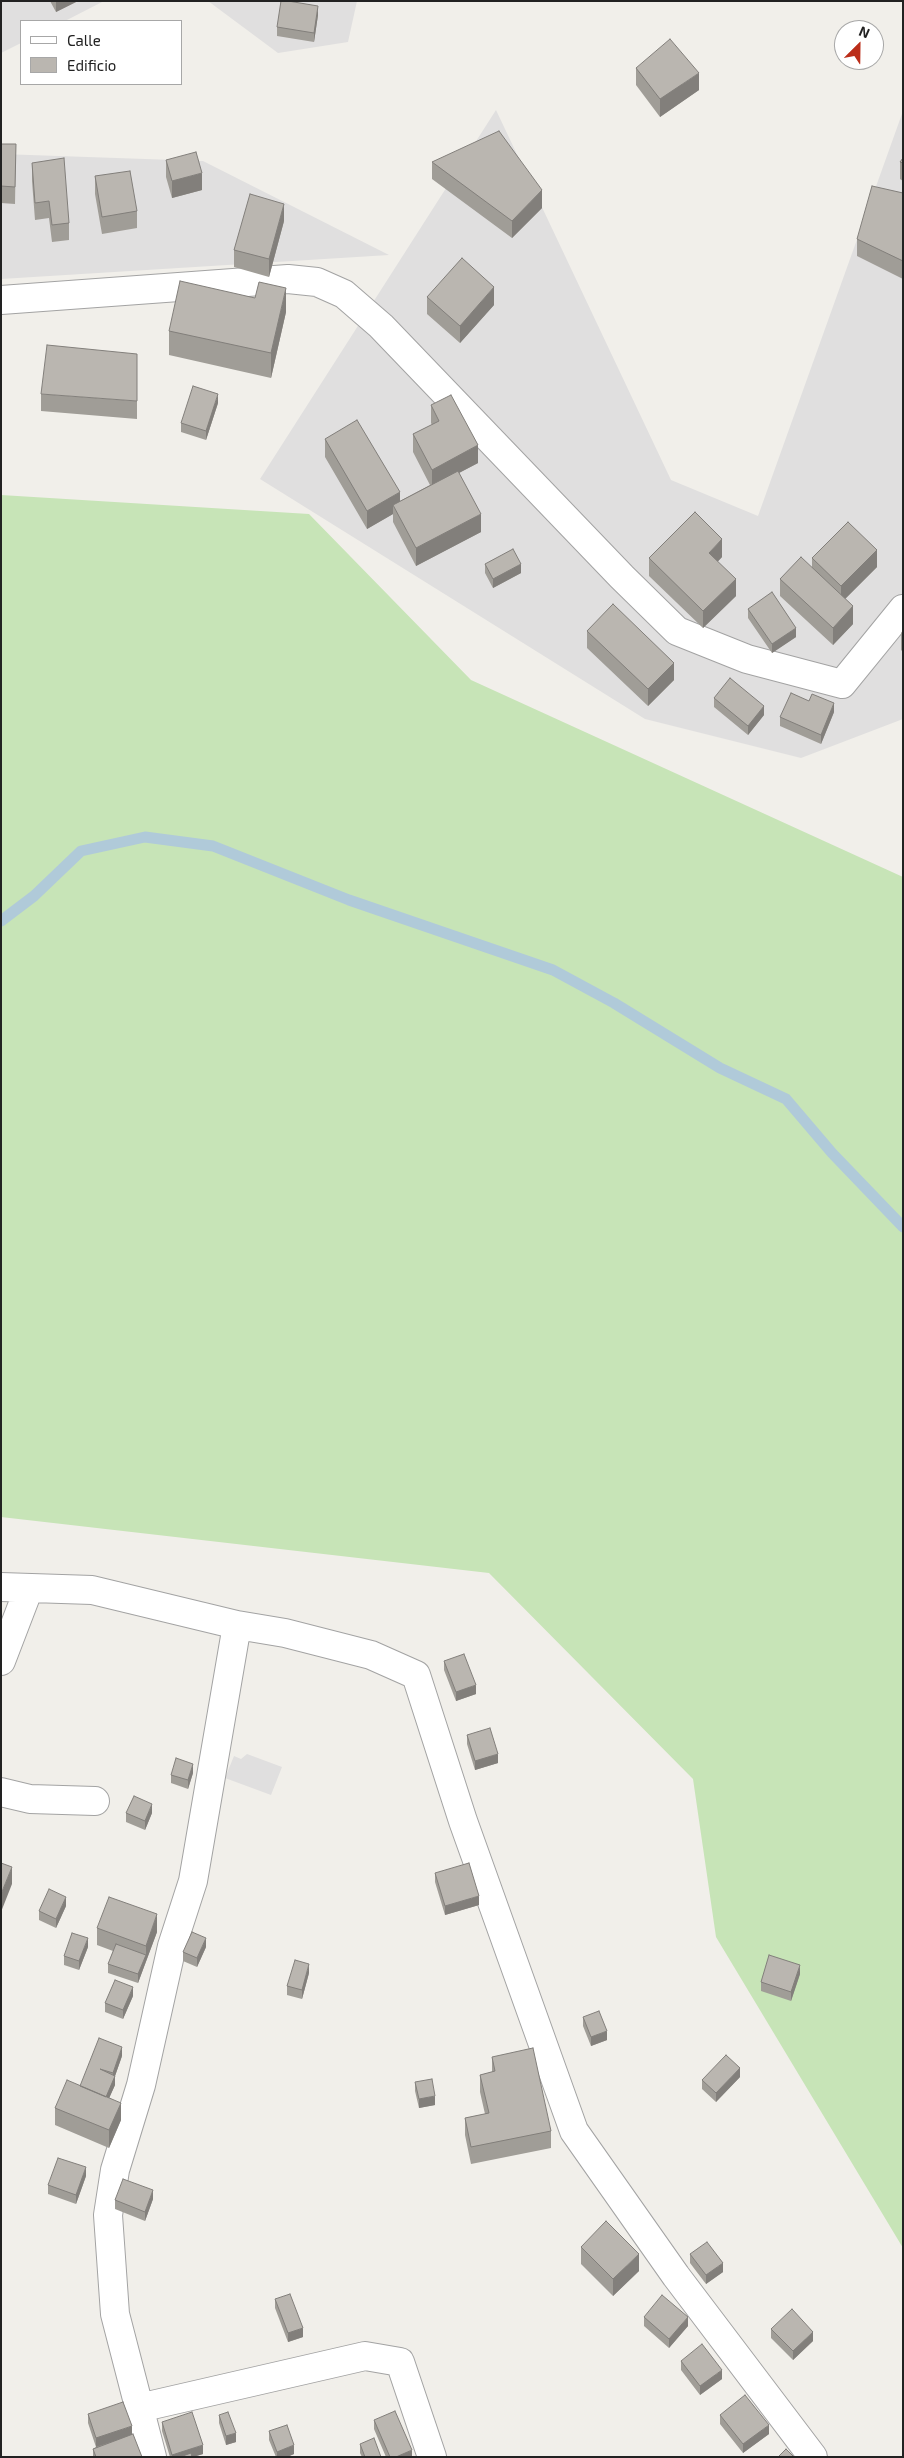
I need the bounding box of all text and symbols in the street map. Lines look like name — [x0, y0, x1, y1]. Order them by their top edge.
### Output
legend — [20, 20, 182, 85]
north arrow — [834, 20, 884, 70]
text: N — [857, 22, 873, 41]
text: Calle — [67, 31, 101, 49]
text: Edificio — [67, 56, 116, 74]

